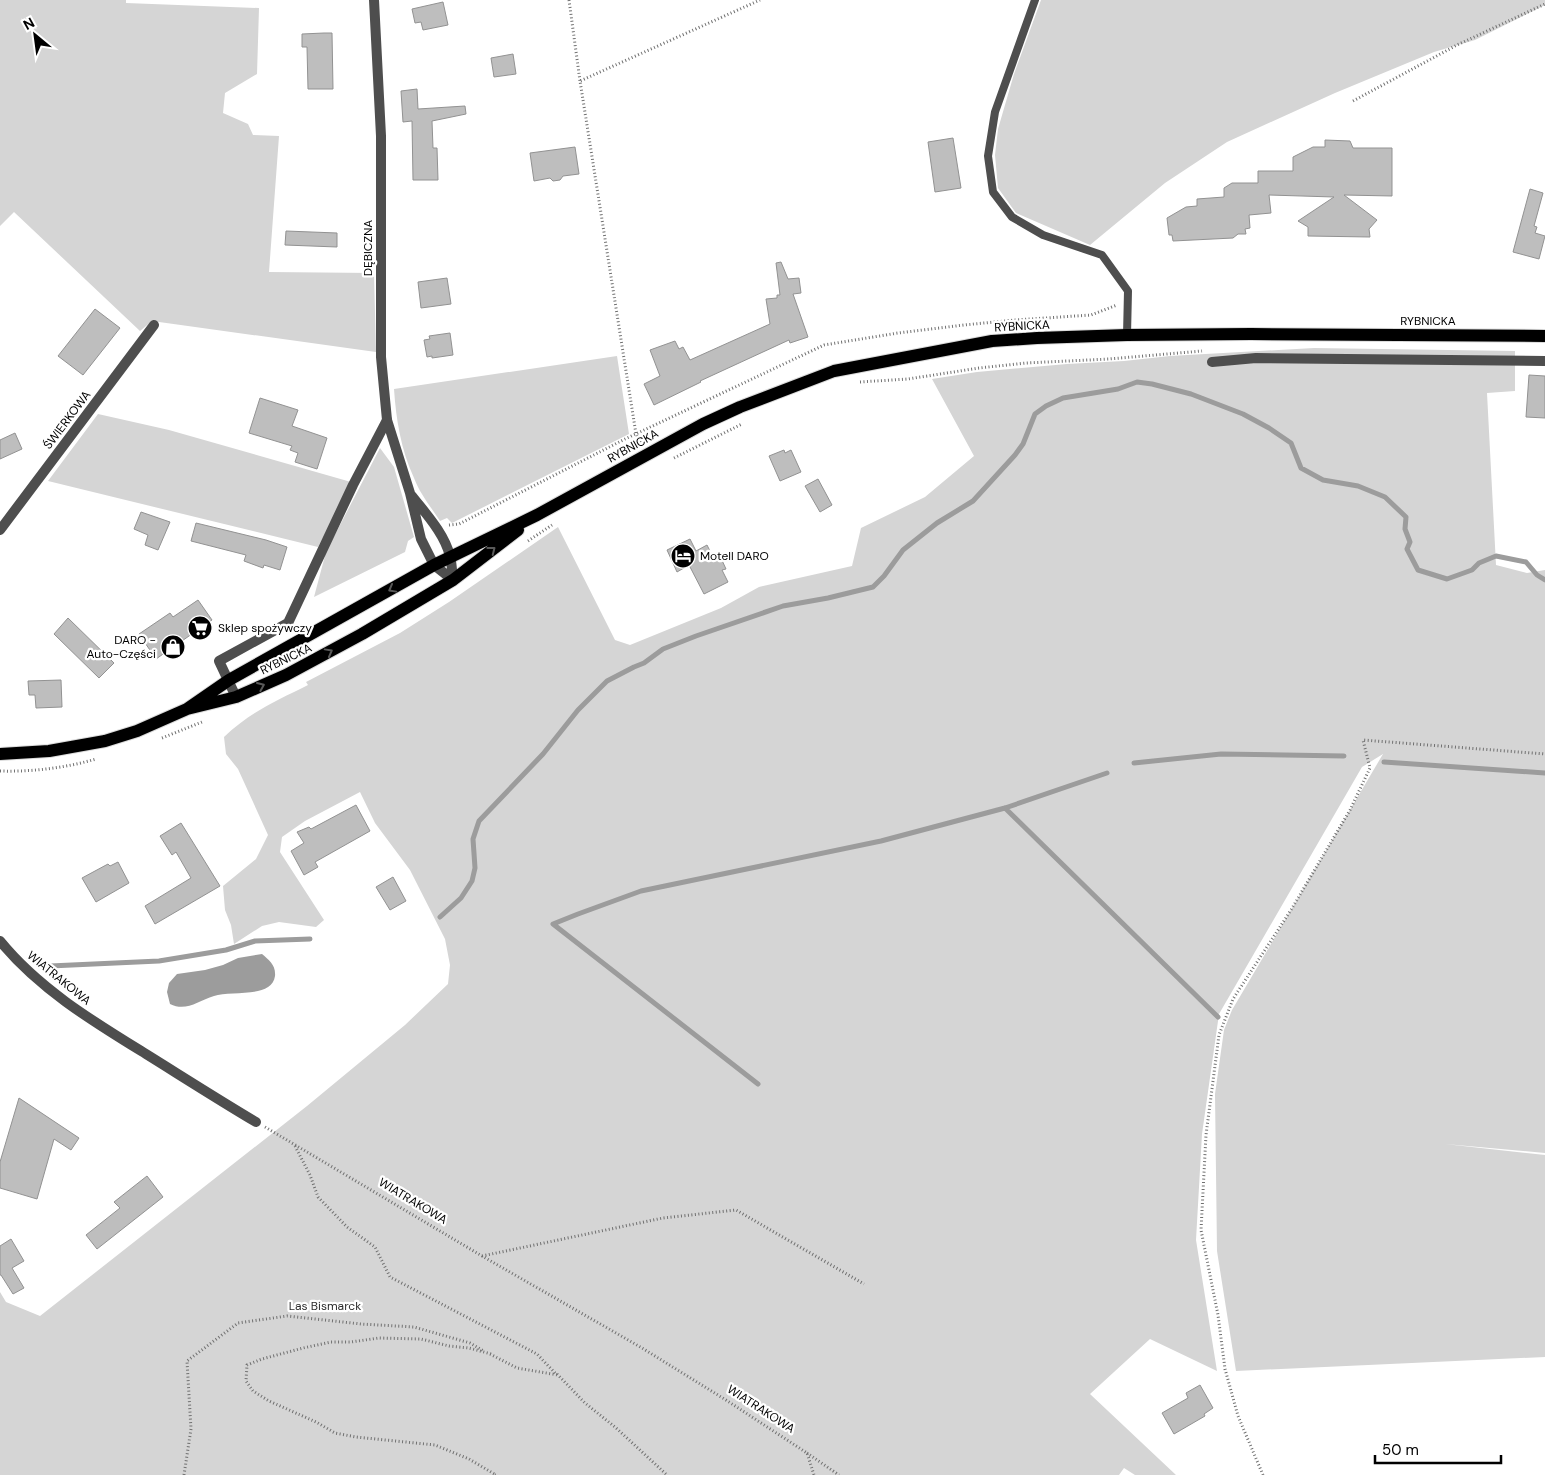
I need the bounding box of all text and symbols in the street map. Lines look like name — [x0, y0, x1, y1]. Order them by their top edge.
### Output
north arrow — [10, 10, 60, 60]
text: N — [20, 13, 38, 34]
street label: DĘBICZNA — [360, 220, 376, 276]
street label: RYBNICKA — [1400, 313, 1456, 329]
street label: RYBNICKA — [994, 317, 1050, 335]
street label: ŚWIERKOWA — [40, 387, 94, 453]
street label: RYBNICKA — [605, 425, 661, 466]
hotel icon: Motell DARO — [670, 543, 696, 569]
one-way arrow — [486, 548, 495, 556]
place label: Motell DARO — [700, 548, 769, 564]
one-way arrow — [388, 583, 397, 593]
supermarket icon: Sklep spożywczy — [187, 615, 213, 641]
place label: Sklep spożywczy — [218, 620, 312, 636]
place label: DARO - Auto-Części — [86, 632, 156, 662]
shop icon: DARO - Auto-Części — [160, 634, 186, 660]
street label: RYBNICKA — [257, 640, 315, 678]
one-way arrow — [324, 648, 333, 658]
one-way arrow — [256, 681, 265, 692]
street label: WIATRAKOWA — [24, 947, 94, 1009]
street label: WIATRAKOWA — [376, 1174, 450, 1228]
park label: Las Bismarck — [289, 1298, 361, 1314]
street label: WIATRAKOWA — [724, 1381, 798, 1437]
scale bar — [1375, 1432, 1501, 1464]
text: 50 m — [1382, 1440, 1419, 1460]

